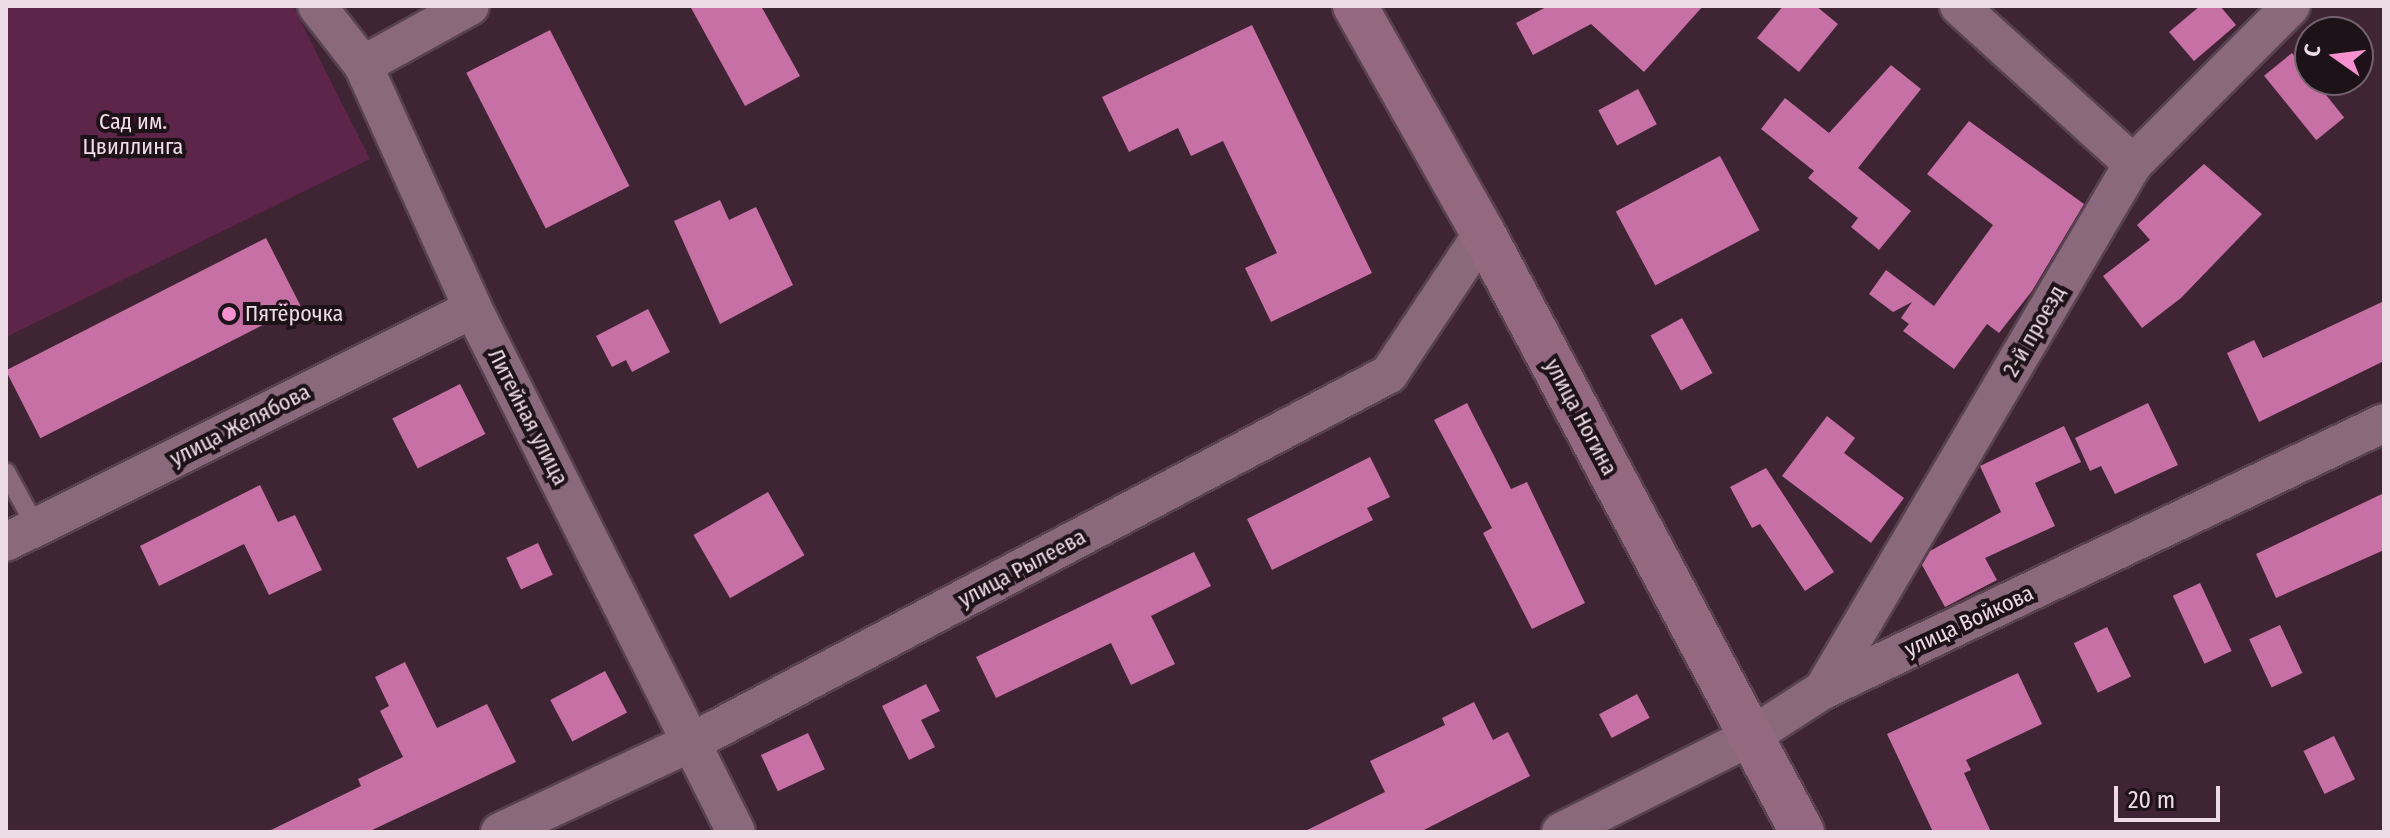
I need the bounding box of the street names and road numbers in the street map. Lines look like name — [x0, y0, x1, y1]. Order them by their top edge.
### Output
street label: 2-й проезд — [1997, 281, 2071, 381]
street label: Литейная улица — [482, 344, 574, 490]
street label: улица Ногина — [1539, 354, 1623, 480]
street label: улица Желябова — [165, 378, 315, 472]
street label: улица Рылеева — [954, 523, 1090, 613]
street label: улица Войкова — [1900, 580, 2038, 662]

